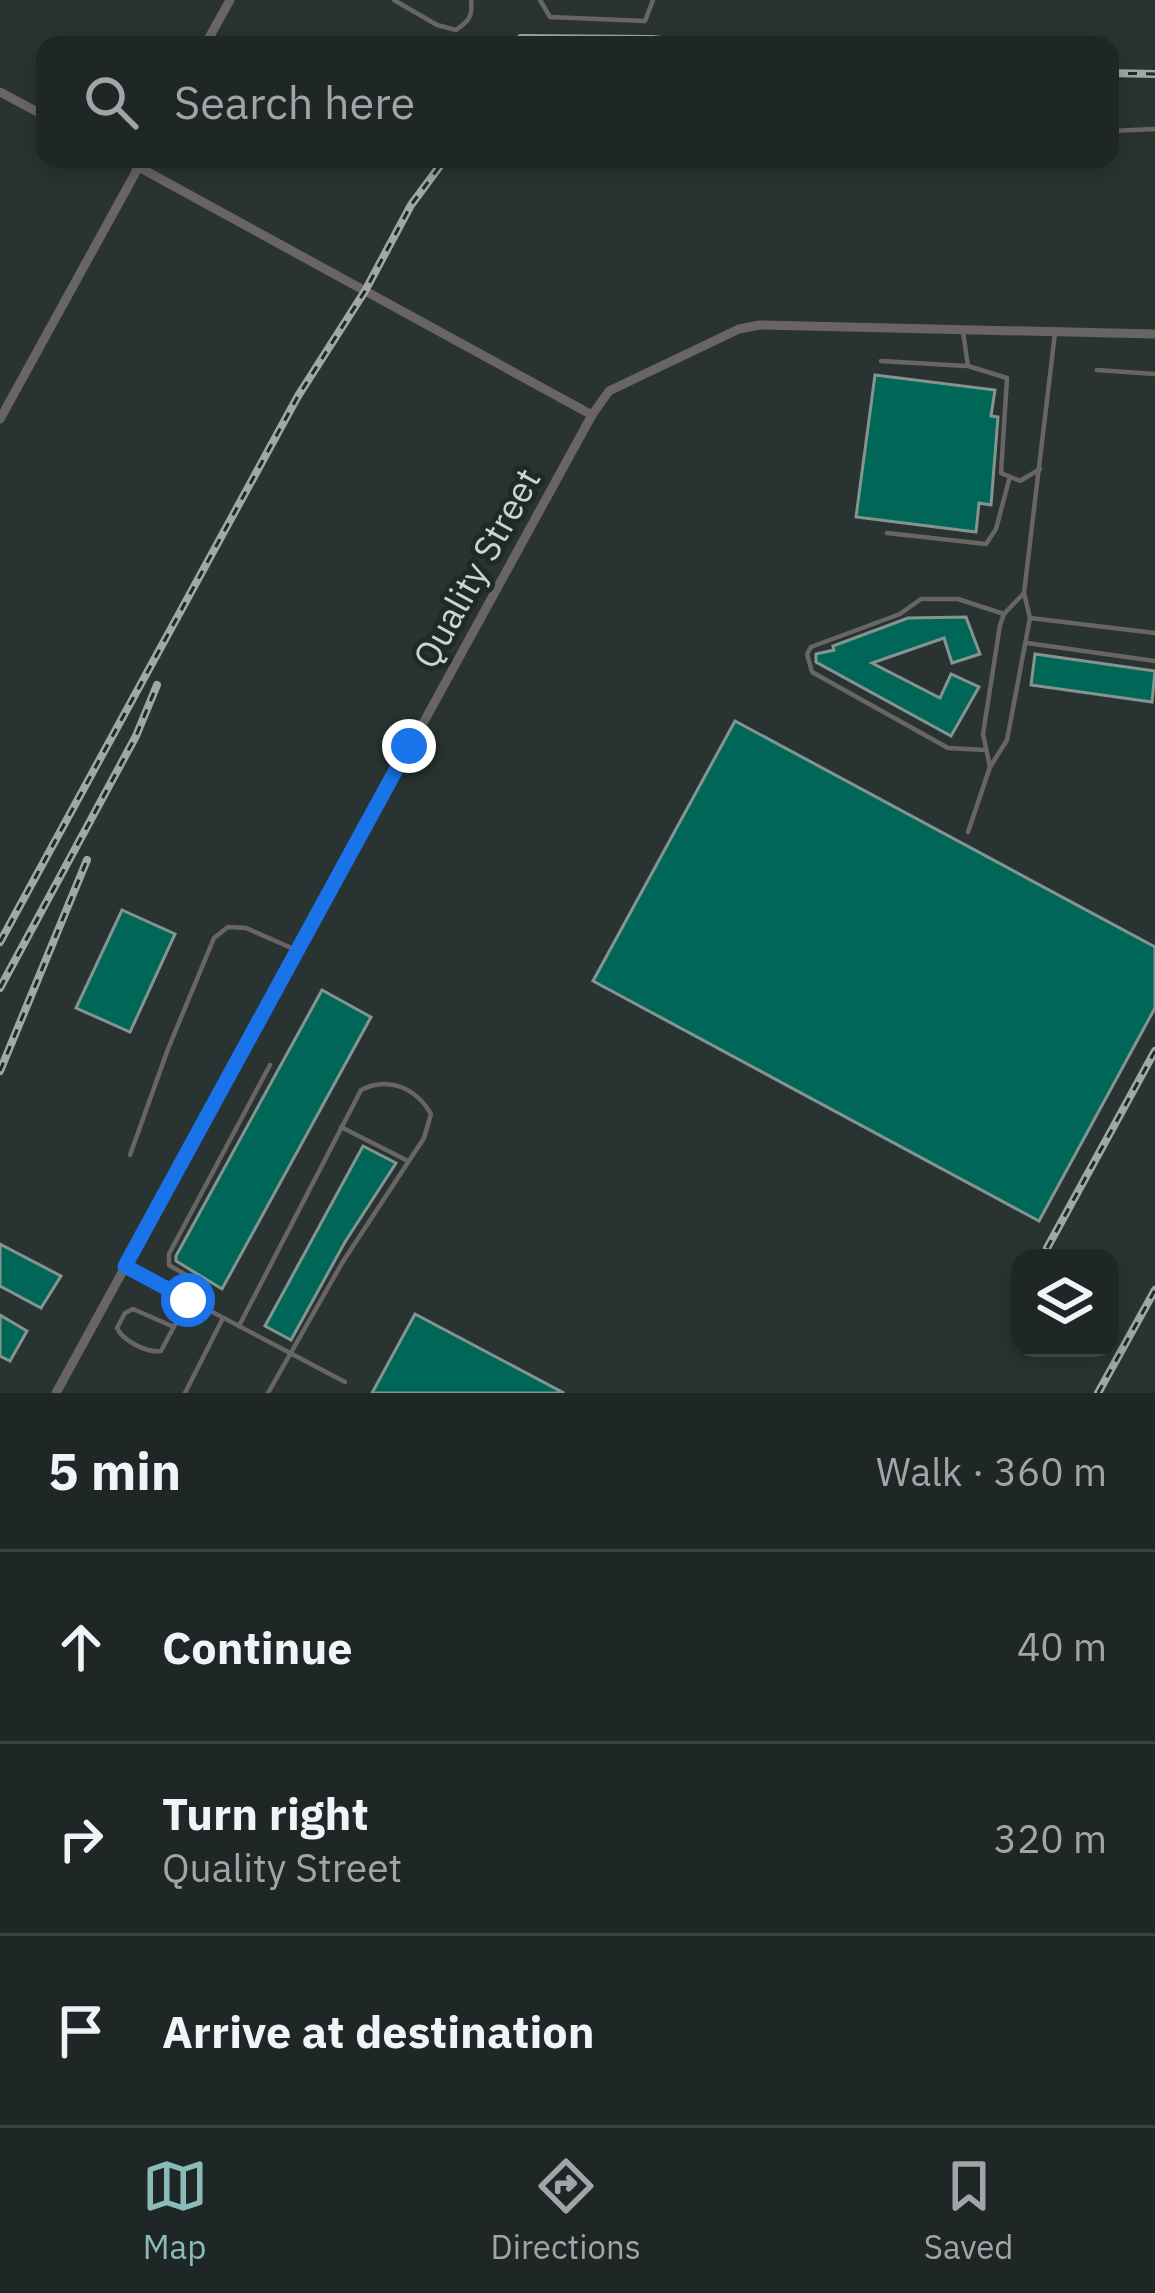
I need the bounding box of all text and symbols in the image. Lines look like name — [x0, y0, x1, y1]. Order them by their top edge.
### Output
search box — [36, 36, 1119, 168]
icon: search — [78, 69, 144, 135]
text: Search here — [174, 73, 415, 131]
street label: Quality Street — [402, 460, 550, 676]
route end — [382, 719, 436, 773]
map controls — [1011, 1249, 1119, 1357]
button: layers — [1011, 1249, 1119, 1357]
route start — [161, 1273, 215, 1327]
text: 5 min — [48, 1438, 181, 1504]
text: Walk · 360 m — [876, 1446, 1107, 1497]
icon: ahead — [48, 1614, 114, 1680]
text: Continue — [162, 1618, 353, 1676]
text: 40 m — [1017, 1621, 1107, 1672]
text: Turn right — [162, 1784, 369, 1842]
icon: right — [48, 1806, 114, 1872]
text: 320 m — [994, 1813, 1107, 1864]
text: Quality Street — [162, 1842, 402, 1893]
icon: arrive — [48, 1998, 114, 2064]
text: Arrive at destination — [162, 2002, 595, 2060]
tab: Map — [142, 2153, 208, 2268]
tab: Directions — [491, 2153, 641, 2268]
tab: Saved — [924, 2153, 1013, 2268]

